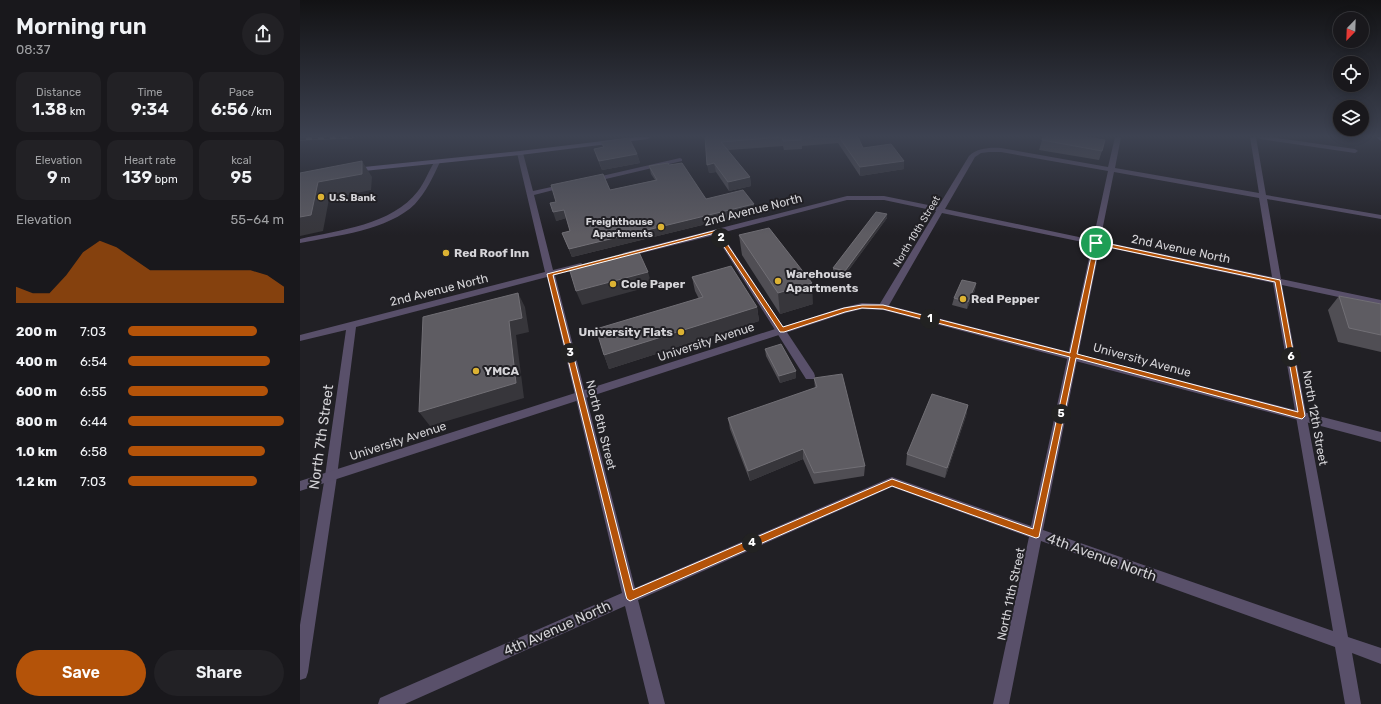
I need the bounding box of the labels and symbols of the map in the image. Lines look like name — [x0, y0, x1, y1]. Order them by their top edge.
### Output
north arrow — [1333, 12, 1369, 48]
street label: 2nd Avenue North — [702, 191, 804, 229]
marker: U.S. Bank — [316, 192, 326, 202]
place label: U.S. Bank — [329, 192, 376, 204]
street label: North 10th Street — [891, 194, 943, 269]
place label: Freighthouse Apartments — [586, 216, 653, 240]
marker: Freighthouse Apartments — [656, 222, 666, 232]
pin — [1079, 226, 1113, 260]
pin: 2 — [711, 228, 731, 248]
street label: 2nd Avenue North — [1130, 232, 1232, 266]
place label: Red Roof Inn — [454, 246, 530, 260]
marker: Red Roof Inn — [441, 248, 451, 258]
place label: Warehouse Apartments — [786, 267, 859, 295]
street label: 2nd Avenue North — [388, 271, 490, 309]
marker: Warehouse Apartments — [773, 276, 783, 286]
place label: Cole Paper — [621, 277, 686, 291]
marker: Cole Paper — [608, 279, 618, 289]
place label: Red Pepper — [971, 292, 1040, 306]
marker: Red Pepper — [958, 294, 968, 304]
pin: 1 — [920, 309, 940, 329]
street label: University Avenue — [656, 320, 756, 364]
place label: University Flats — [578, 325, 673, 339]
marker: University Flats — [676, 327, 686, 337]
street label: University Avenue — [1091, 340, 1193, 380]
pin: 3 — [560, 343, 580, 363]
pin: 6 — [1281, 347, 1301, 367]
place label: YMCA — [484, 364, 519, 378]
marker: YMCA — [471, 366, 481, 376]
street label: North 12th Street — [1300, 369, 1330, 467]
street label: North 8th Street — [583, 379, 619, 472]
street label: North 7th Street — [306, 383, 337, 491]
pin: 5 — [1051, 404, 1071, 424]
street label: University Avenue — [348, 419, 448, 463]
street label: 4th Avenue North — [1045, 530, 1159, 585]
pin: 4 — [742, 533, 762, 553]
street label: North 11th Street — [994, 546, 1028, 642]
street label: 4th Avenue North — [501, 597, 613, 660]

